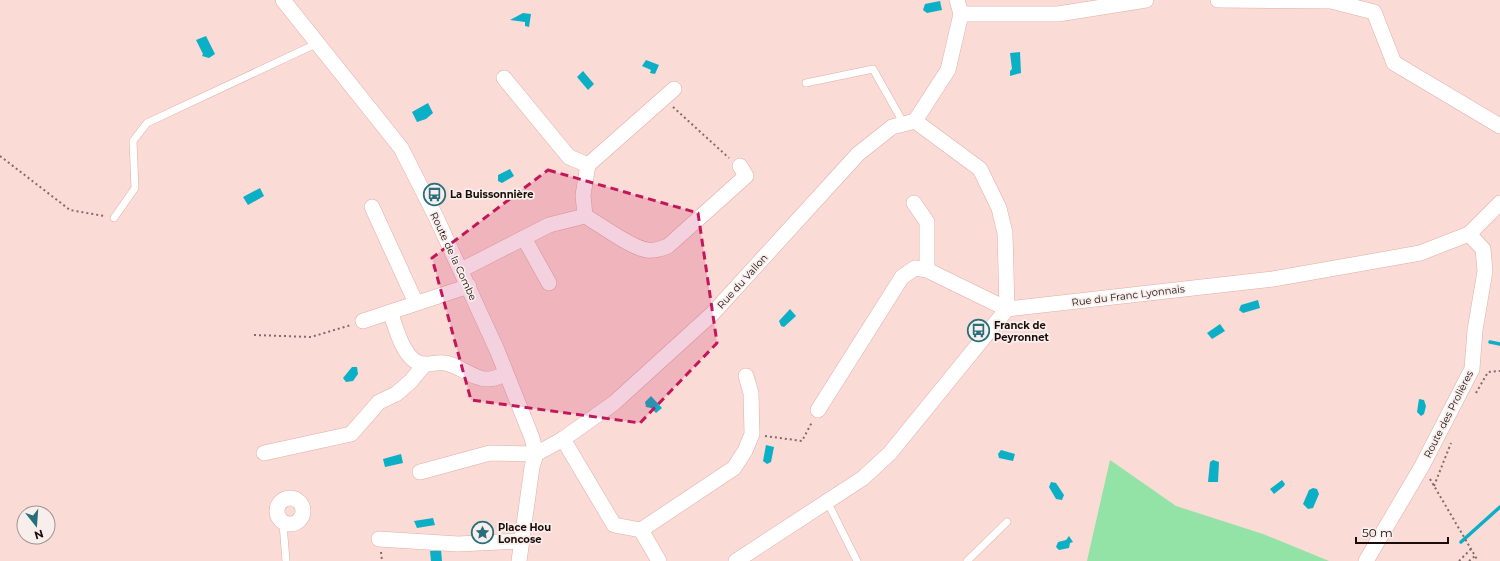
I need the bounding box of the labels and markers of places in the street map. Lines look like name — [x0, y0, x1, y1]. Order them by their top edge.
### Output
bus stop icon: La Buissonnière — [422, 181, 448, 207]
place label: La Buissonnière — [450, 188, 533, 201]
bus stop icon: Franck de Peyronnet — [965, 318, 991, 344]
place label: Franck de Peyronnet — [994, 319, 1049, 344]
place icon: Place Hou Loncose — [470, 520, 496, 546]
place label: Place Hou Loncose — [498, 521, 551, 546]

